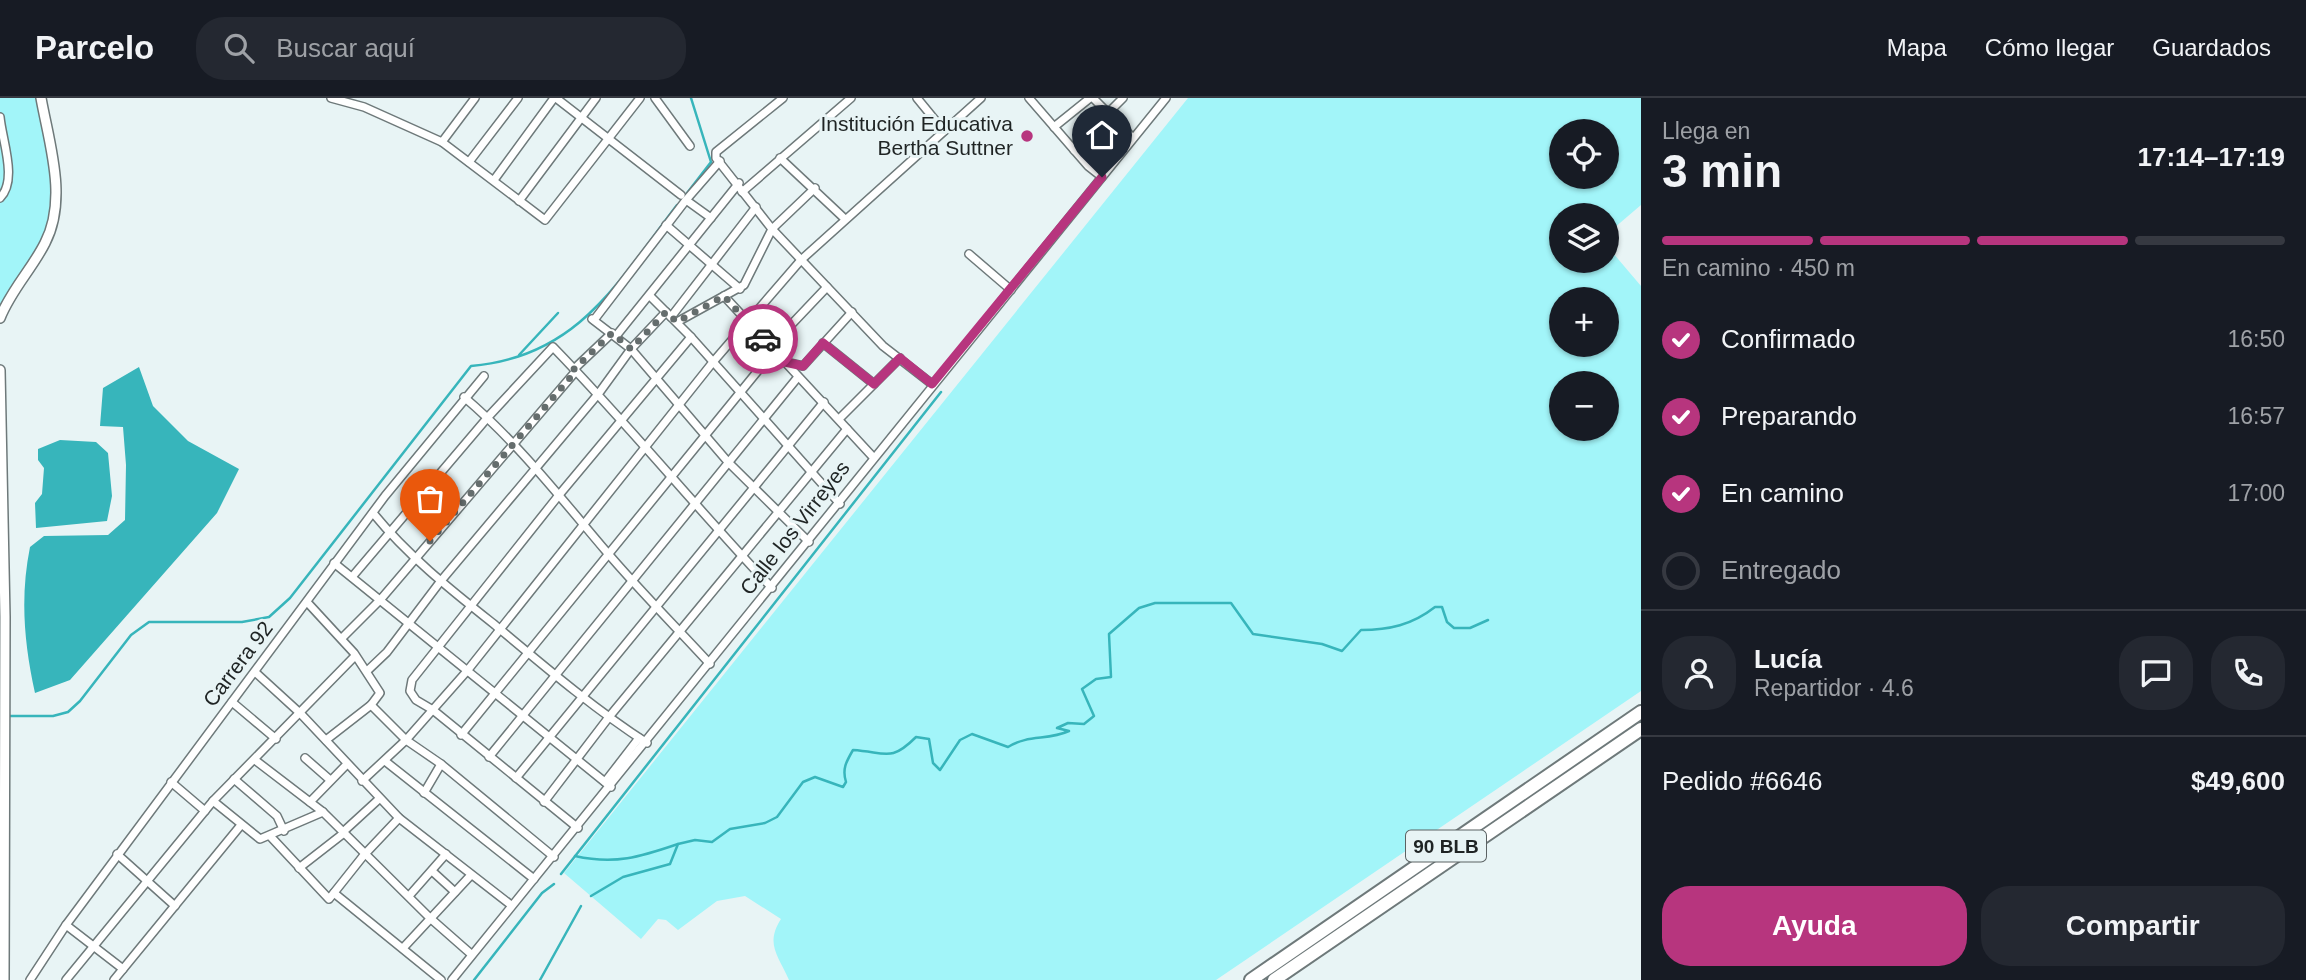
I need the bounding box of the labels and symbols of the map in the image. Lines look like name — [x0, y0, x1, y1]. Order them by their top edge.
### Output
pin — [1072, 105, 1132, 177]
place label: Institución Educativa Bertha Suttner — [820, 112, 1013, 159]
marker: Institución Educativa Bertha Suttner — [1019, 128, 1035, 144]
courier — [728, 304, 798, 374]
street label: Calle los Virreyes — [735, 456, 854, 599]
pin — [400, 469, 460, 541]
street label: Carrera 92 — [198, 617, 277, 711]
road number: 90 BLB — [1406, 831, 1486, 862]

